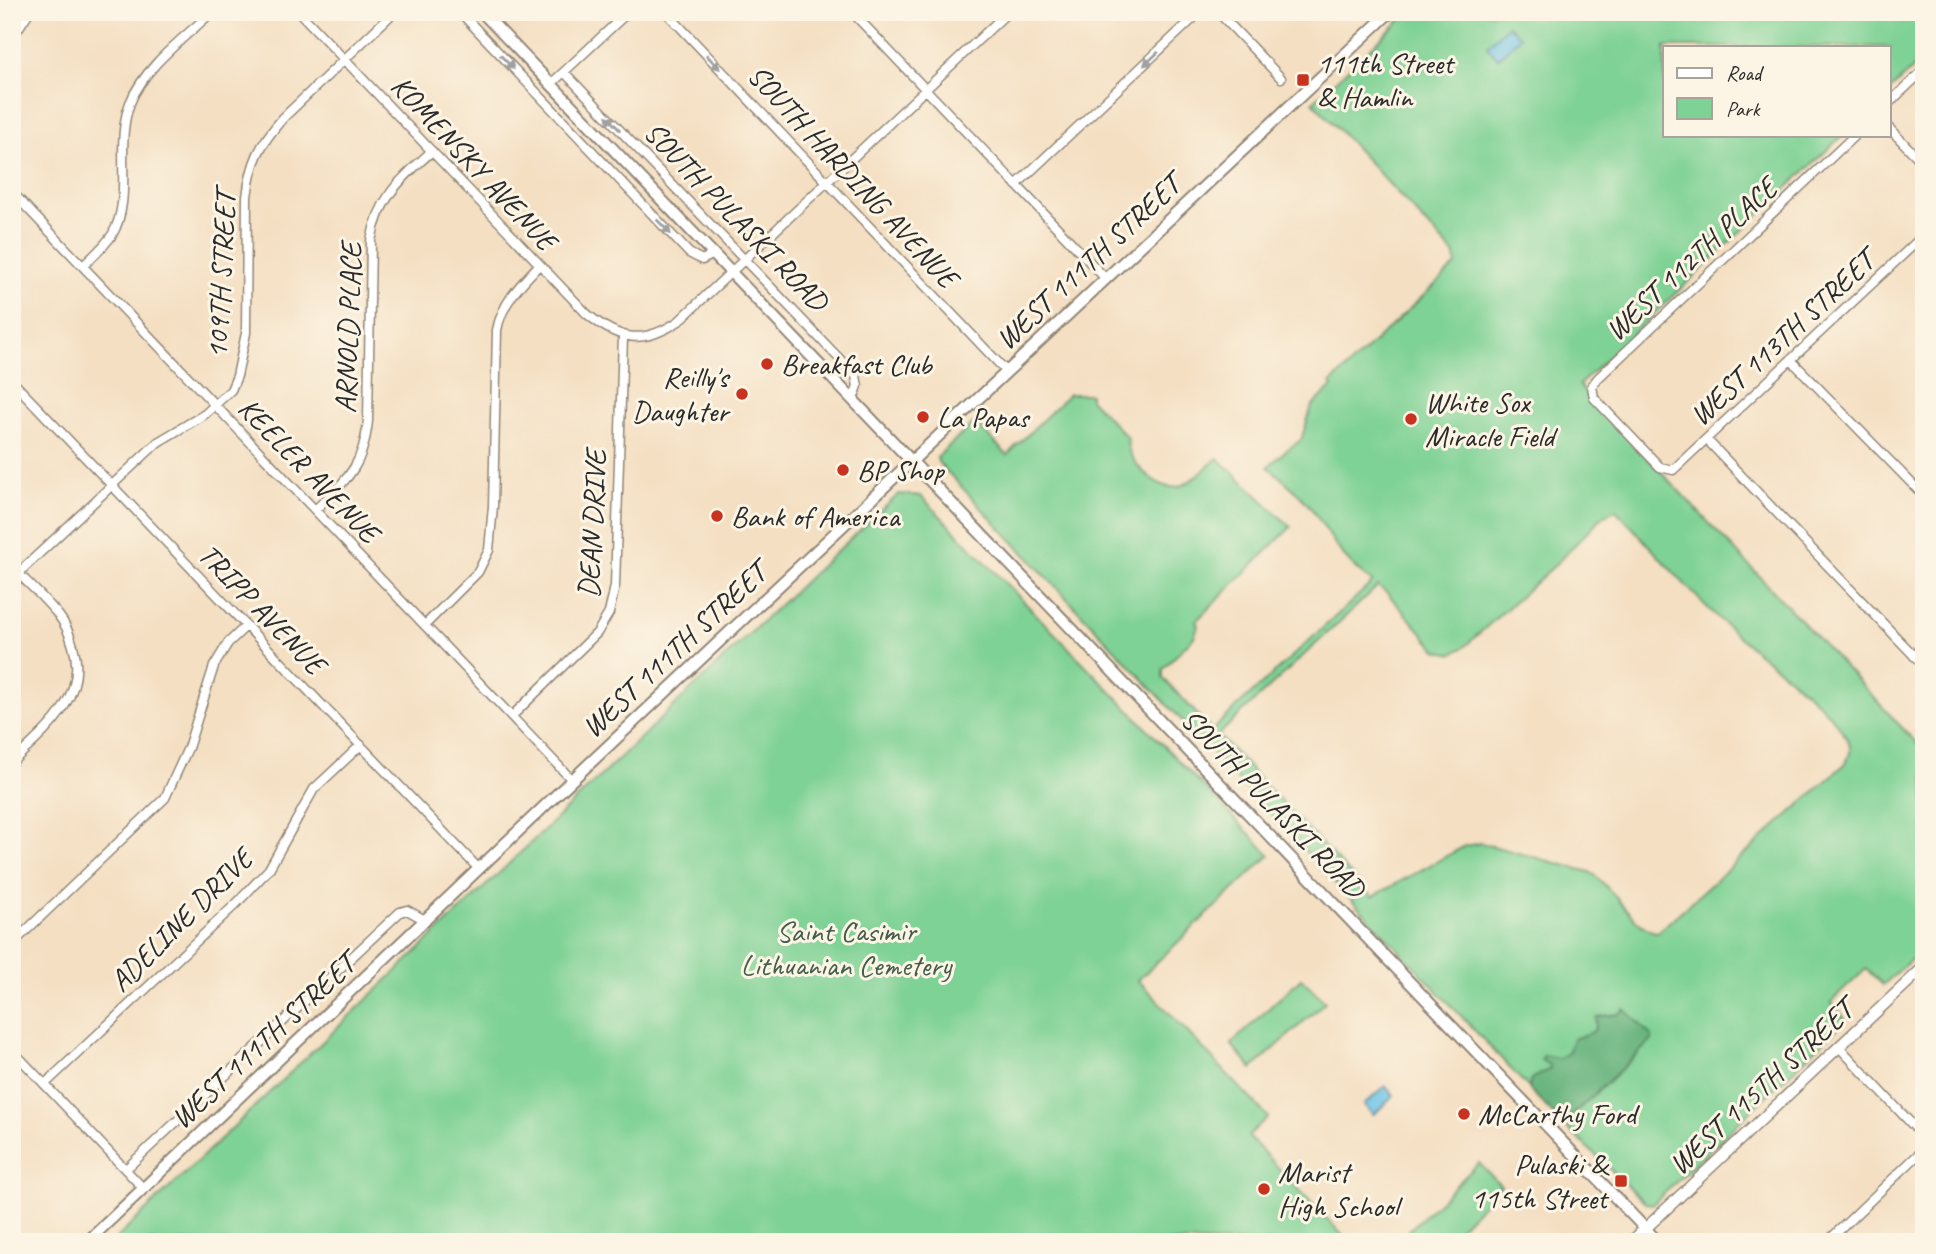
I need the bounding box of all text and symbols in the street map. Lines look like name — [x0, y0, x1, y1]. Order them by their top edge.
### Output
place label: 111th Street & Hamlin — [1317, 44, 1456, 116]
legend — [1663, 46, 1890, 136]
one-way arrow — [1142, 51, 1160, 67]
one-way arrow — [499, 53, 515, 70]
one-way arrow — [704, 53, 720, 70]
street label: SOUTH HARDING AVENUE — [740, 56, 969, 298]
text: Road — [1726, 60, 1765, 86]
street label: KOMENSKY AVENUE — [383, 67, 567, 261]
marker: 111th Street & Hamlin — [1295, 72, 1311, 88]
text: Park — [1726, 96, 1761, 122]
street label: SOUTH PULASKI ROAD — [636, 113, 838, 321]
one-way arrow — [605, 115, 621, 132]
street label: WEST 111TH STREET — [988, 162, 1194, 357]
street label: WEST 112TH PLACE — [1597, 167, 1788, 348]
street label: 109TH STREET — [198, 183, 245, 359]
one-way arrow — [656, 218, 673, 235]
street label: ARNOLD PLACE — [326, 238, 370, 414]
street label: WEST 113TH STREET — [1682, 238, 1888, 433]
place label: Breakfast Club — [781, 345, 934, 383]
marker: Breakfast Club — [759, 356, 775, 372]
place label: Reilly's Daughter — [632, 358, 731, 430]
place label: White Sox Miracle Field — [1425, 383, 1558, 455]
marker: Reilly's Daughter — [734, 386, 750, 402]
street label: KEELER AVENUE — [230, 389, 391, 554]
place label: La Papas — [937, 398, 1031, 436]
marker: La Papas — [915, 409, 931, 425]
marker: White Sox Miracle Field — [1403, 411, 1419, 427]
street label: DEAN DRIVE — [569, 445, 615, 599]
place label: BP Shop — [857, 451, 945, 489]
marker: BP Shop — [835, 462, 851, 478]
place label: Bank of America — [731, 497, 901, 535]
marker: Bank of America — [709, 508, 725, 524]
street label: TRIPP AVENUE — [190, 536, 336, 685]
street label: WEST 111TH STREET — [574, 550, 780, 745]
street label: SOUTH PULASKI ROAD — [1173, 700, 1375, 908]
street label: ADELINE DRIVE — [101, 838, 263, 1000]
park label: Saint Casimir Lithuanian Cemetery — [741, 912, 953, 984]
street label: WEST 111TH STREET — [163, 941, 369, 1136]
street label: WEST 115TH STREET — [1661, 987, 1867, 1182]
place label: McCarthy Ford — [1478, 1095, 1640, 1133]
marker: McCarthy Ford — [1456, 1106, 1472, 1122]
place label: Pulaski & 115th Street — [1471, 1145, 1610, 1217]
place label: Marist High School — [1278, 1153, 1403, 1225]
marker: Pulaski & 115th Street — [1613, 1173, 1629, 1189]
marker: Marist High School — [1256, 1181, 1272, 1197]

